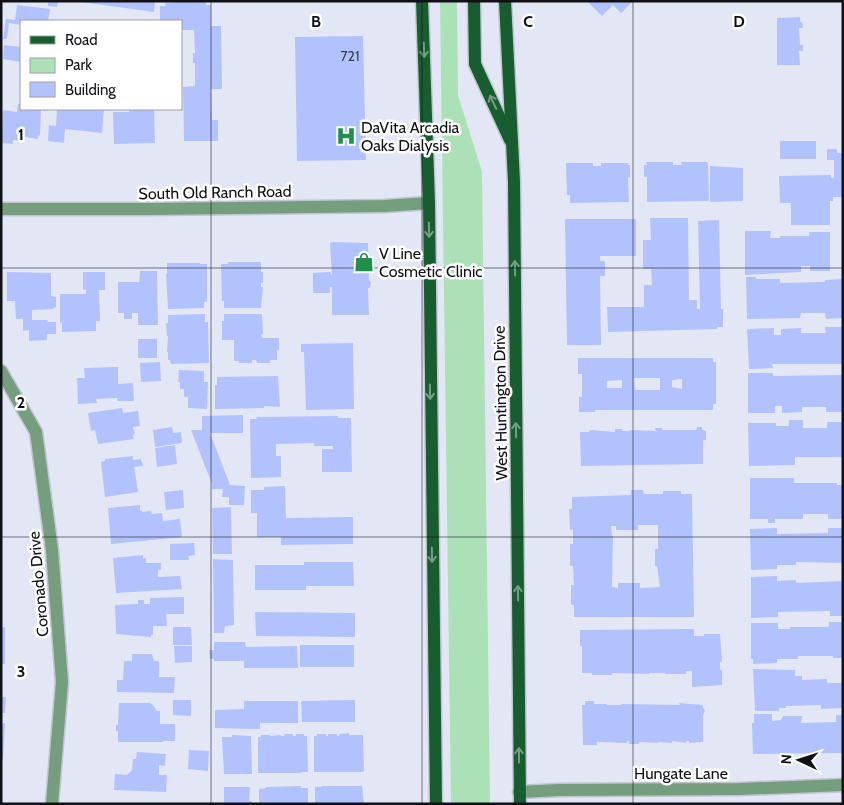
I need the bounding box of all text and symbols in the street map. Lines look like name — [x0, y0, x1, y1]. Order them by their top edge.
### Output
text: B — [311, 12, 321, 31]
text: C — [523, 12, 533, 31]
text: D — [733, 12, 745, 31]
legend — [20, 20, 182, 110]
text: Road — [65, 31, 98, 49]
one-way arrow — [419, 42, 428, 58]
house number: 721 — [341, 47, 359, 65]
text: Park — [65, 56, 92, 74]
text: Building — [65, 81, 116, 99]
one-way arrow — [487, 95, 497, 110]
place label: DaVita Arcadia Oaks Dialysis — [361, 118, 460, 155]
text: 1 — [18, 125, 24, 144]
hospital icon: DaVita Arcadia Oaks Dialysis — [335, 125, 357, 147]
street label: South Old Ranch Road — [138, 182, 292, 203]
one-way arrow — [424, 222, 434, 238]
place label: V Line Cosmetic Clinic — [379, 244, 483, 281]
shop icon: V Line Cosmetic Clinic — [353, 251, 375, 273]
one-way arrow — [510, 260, 519, 276]
street label: West Huntington Drive — [490, 325, 511, 481]
one-way arrow — [425, 384, 435, 400]
text: 2 — [17, 393, 25, 412]
one-way arrow — [511, 422, 521, 438]
street label: Coronado Drive — [24, 530, 53, 638]
one-way arrow — [427, 546, 437, 563]
one-way arrow — [513, 585, 523, 601]
text: 3 — [17, 662, 25, 681]
north arrow — [774, 735, 824, 785]
one-way arrow — [514, 747, 524, 764]
text: N — [777, 754, 795, 765]
street label: Hungate Lane — [634, 764, 728, 783]

